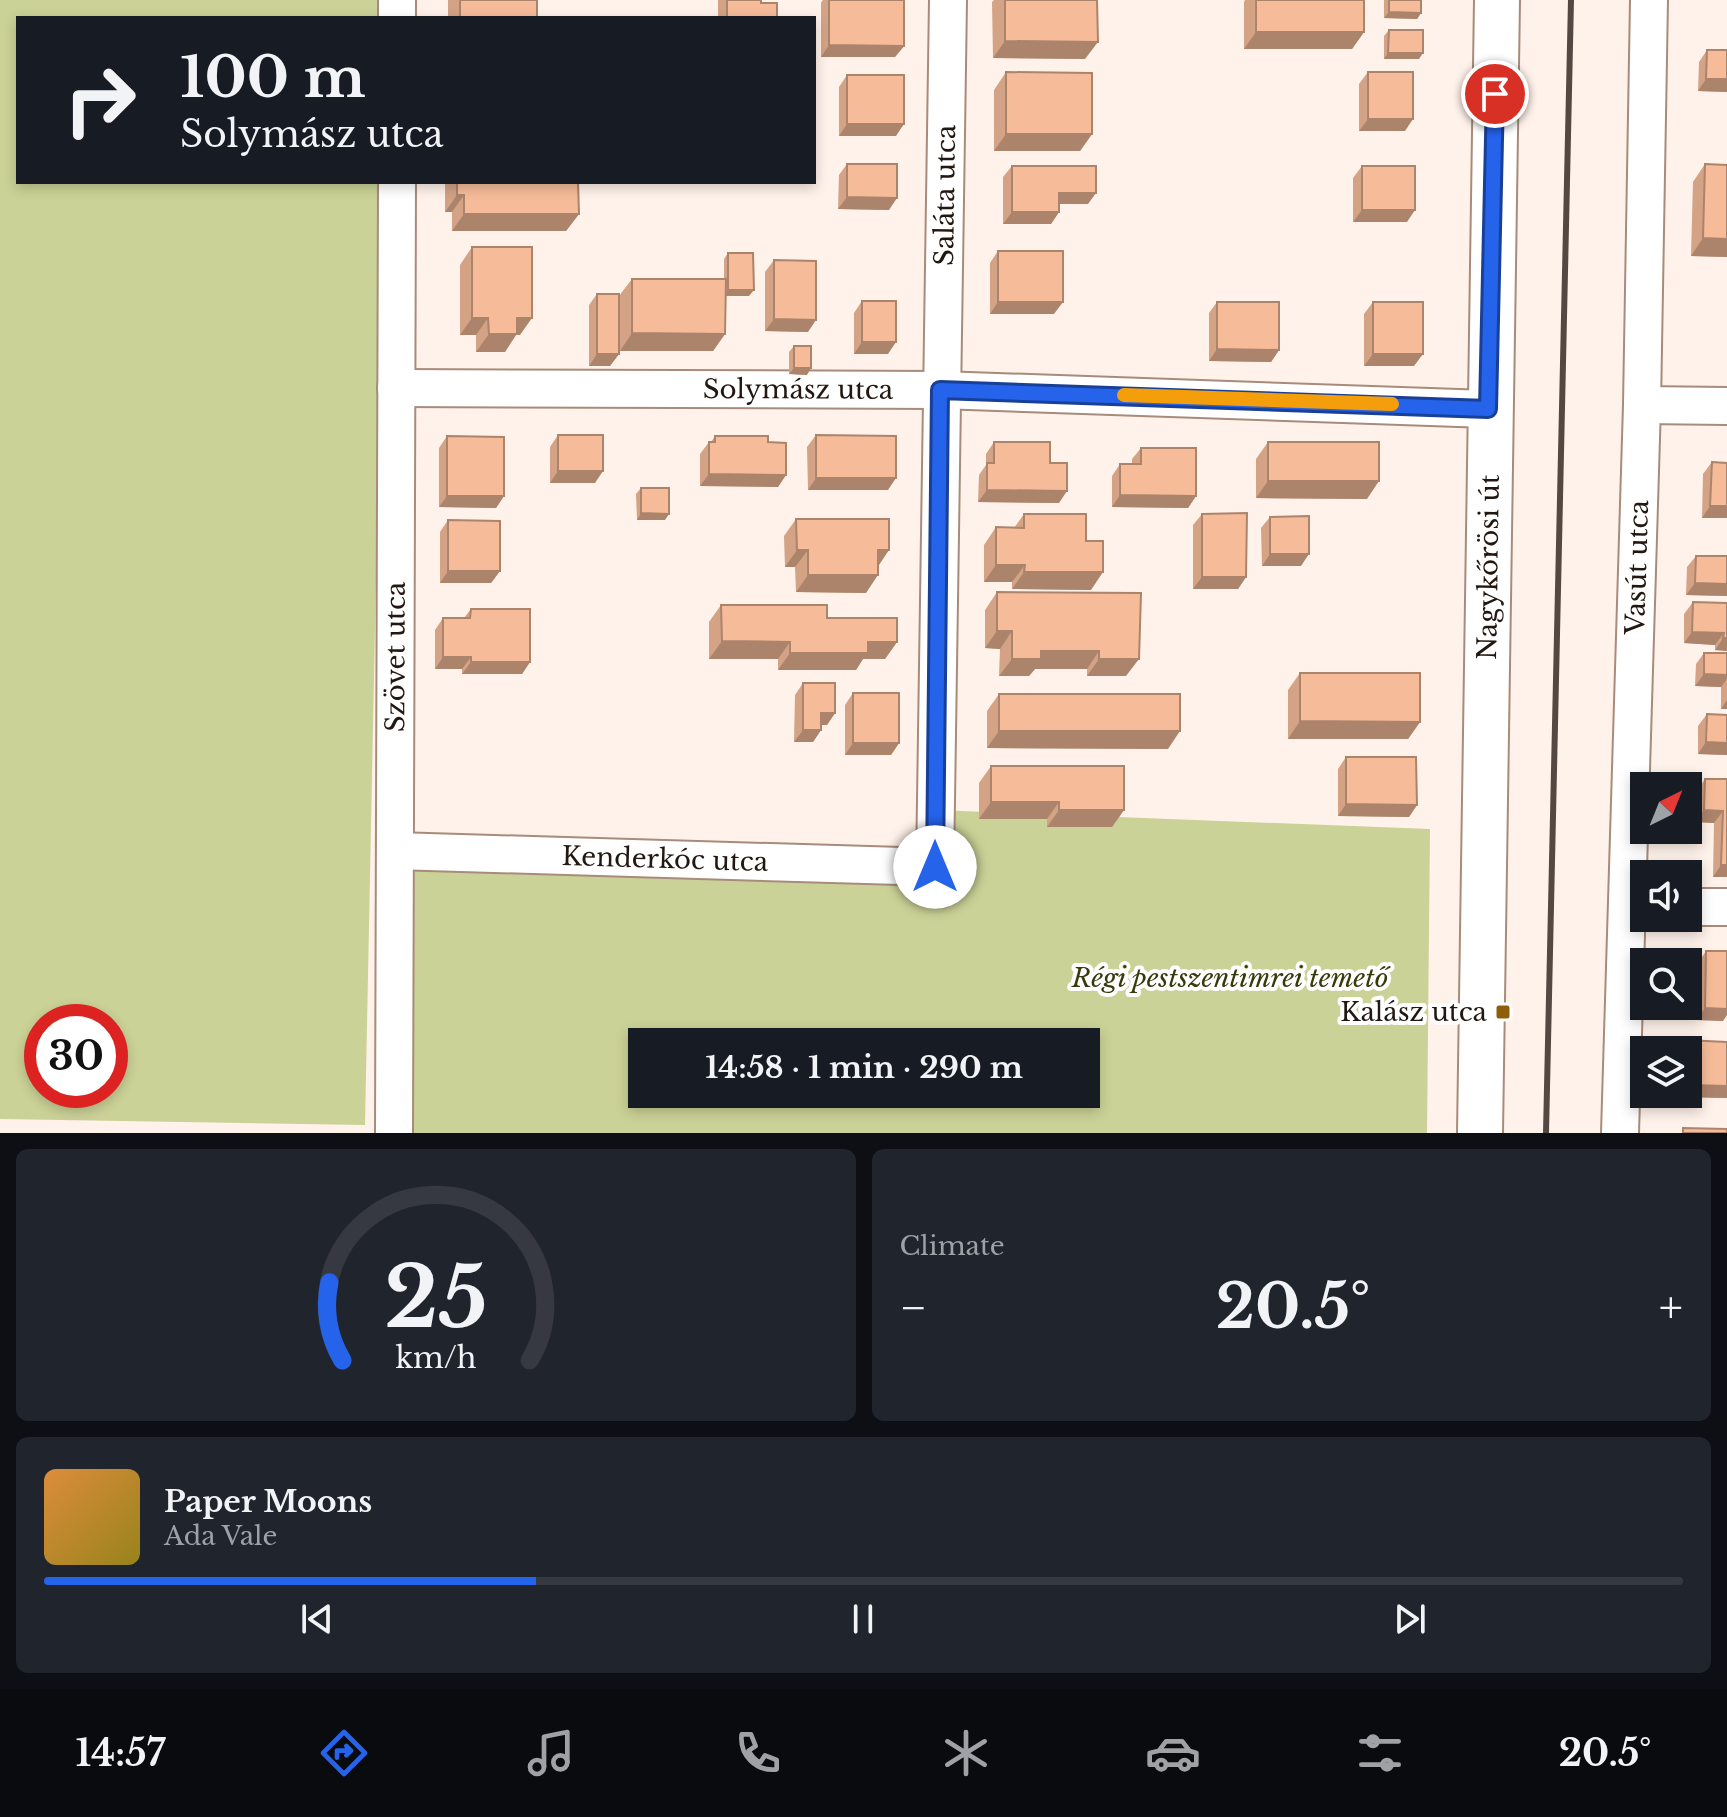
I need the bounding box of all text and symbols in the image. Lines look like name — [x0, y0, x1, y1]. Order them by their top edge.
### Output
text: 100 m — [180, 43, 366, 112]
icon: right — [48, 48, 152, 152]
pin — [1461, 60, 1529, 128]
icon: arrive — [1473, 72, 1517, 116]
text: Solymász utca — [180, 112, 444, 157]
street label: Saláta utca — [928, 124, 962, 266]
street label: Solymász utca — [703, 373, 894, 406]
street label: Nagykőrösi út — [1471, 474, 1506, 660]
street label: Vasút utca — [1619, 499, 1655, 636]
street label: Szövet utca — [379, 581, 412, 732]
north arrow — [1630, 772, 1702, 844]
map controls — [1630, 772, 1702, 1108]
position arrow — [893, 825, 977, 909]
street label: Kenderkóc utca — [561, 840, 769, 878]
button: sound — [1630, 860, 1702, 932]
button: search — [1630, 948, 1702, 1020]
park label: Régi pestszentimrei temető — [1071, 962, 1391, 994]
place label: Kalász utca — [1340, 996, 1488, 1028]
marker: Kalász utca — [1494, 1003, 1512, 1021]
speed limit sign: 30 — [24, 1004, 128, 1108]
button: layers — [1630, 1036, 1702, 1108]
text: 14:58 · 1 min · 290 m — [705, 1049, 1023, 1086]
text: Climate — [900, 1230, 1005, 1262]
text: 25 — [384, 1246, 488, 1349]
text: 20.5° — [1216, 1270, 1370, 1344]
text: − — [900, 1280, 927, 1335]
text: + — [1659, 1280, 1683, 1335]
text: km/h — [395, 1340, 476, 1376]
text: Paper Moons — [164, 1483, 372, 1520]
text: Ada Vale — [164, 1520, 277, 1552]
icon: previous — [295, 1597, 339, 1641]
icon: pause — [841, 1597, 885, 1641]
icon: next — [1388, 1597, 1432, 1641]
icon: directions — [316, 1725, 372, 1781]
icon: music — [523, 1725, 579, 1781]
icon: phone — [730, 1725, 786, 1781]
icon: climate — [938, 1725, 994, 1781]
icon: car — [1145, 1725, 1201, 1781]
icon: filters — [1352, 1725, 1408, 1781]
text: 14:57 — [76, 1731, 165, 1776]
text: 20.5° — [1559, 1731, 1651, 1776]

